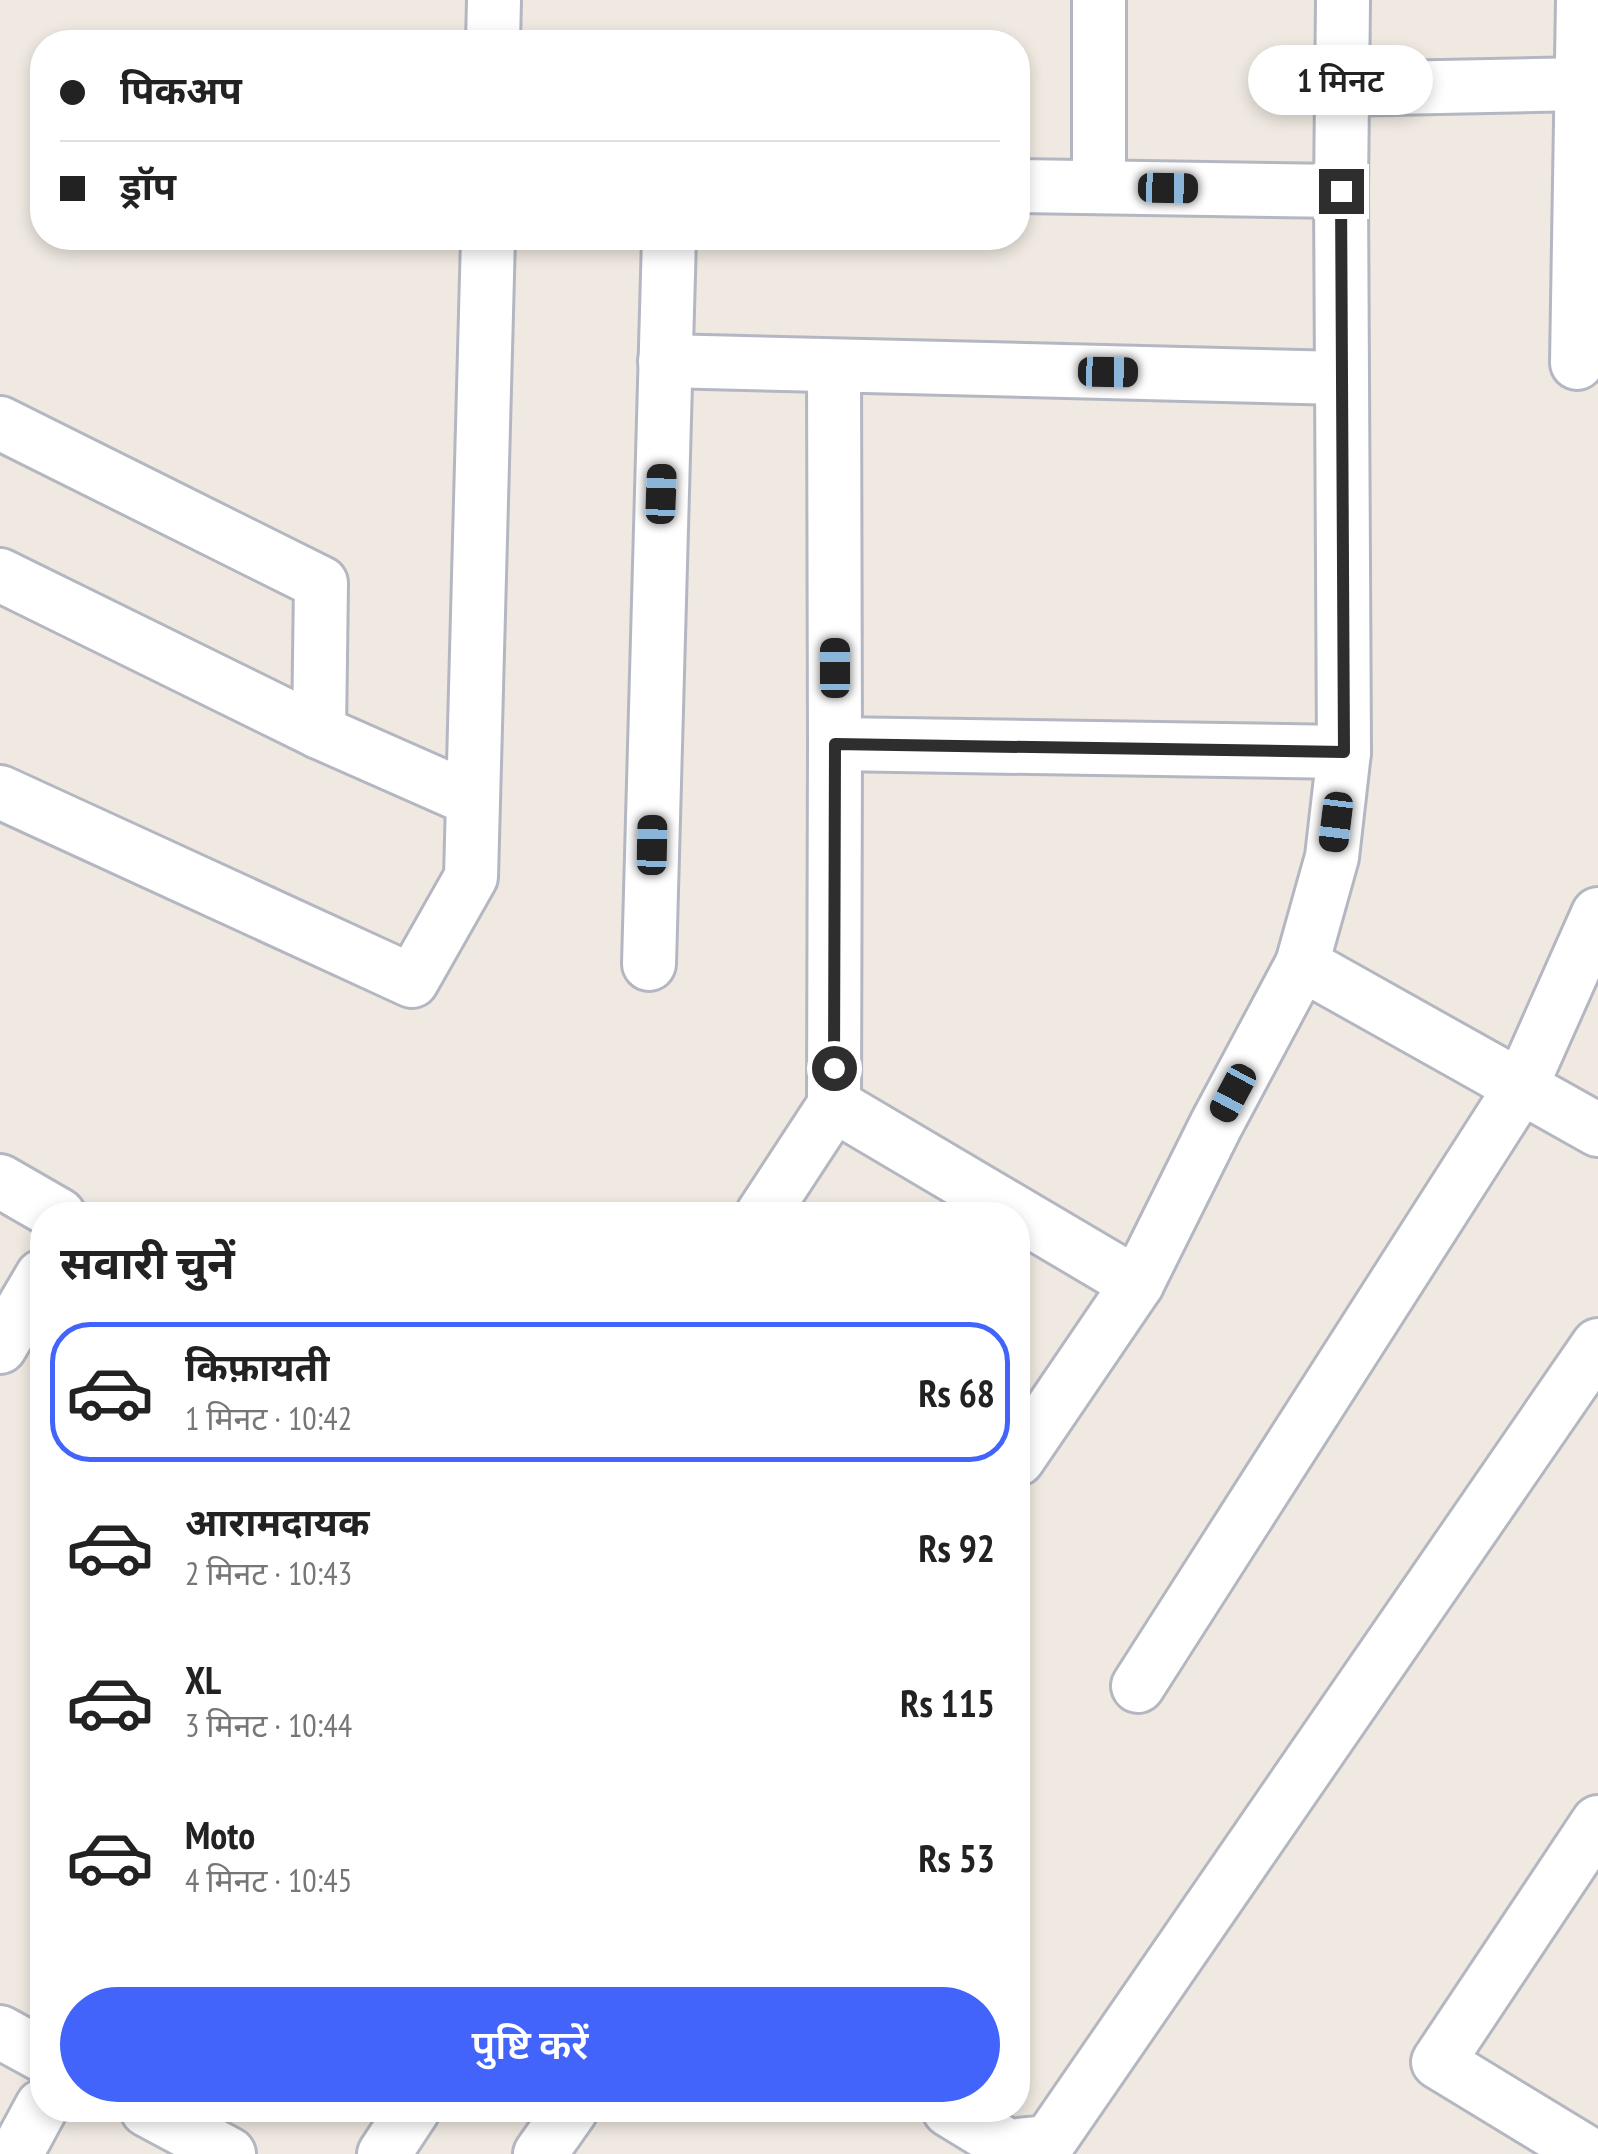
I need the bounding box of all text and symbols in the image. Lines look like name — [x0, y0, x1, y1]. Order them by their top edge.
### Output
callout: 1 मिनट — [1248, 46, 1434, 116]
text: 1 मिनट — [1297, 59, 1384, 101]
text: पिकअप — [120, 65, 242, 114]
text: ड्रॉप — [120, 161, 176, 210]
route end — [1319, 169, 1364, 214]
car — [1138, 172, 1198, 204]
car — [1078, 356, 1138, 388]
car — [645, 463, 677, 525]
car — [820, 638, 850, 698]
car — [1317, 790, 1355, 854]
car — [636, 815, 668, 875]
route start — [812, 1046, 857, 1091]
car — [1206, 1059, 1260, 1127]
text: सवारी चुनें — [60, 1233, 235, 1291]
text: किफ़ायती — [185, 1342, 329, 1391]
icon: car — [65, 1347, 155, 1437]
text: Rs 68 — [918, 1368, 995, 1417]
text: 1 मिनट · 10:42 — [185, 1397, 352, 1439]
text: आरामदायक — [185, 1497, 369, 1546]
icon: car — [65, 1502, 155, 1592]
text: Rs 92 — [918, 1523, 995, 1572]
text: 2 मिनट · 10:43 — [185, 1552, 352, 1594]
text: XL — [185, 1655, 221, 1704]
icon: car — [65, 1657, 155, 1747]
text: Rs 115 — [900, 1678, 995, 1727]
text: 3 मिनट · 10:44 — [185, 1704, 352, 1746]
text: Moto — [185, 1810, 255, 1859]
icon: car — [65, 1812, 155, 1902]
text: Rs 53 — [918, 1833, 995, 1882]
text: 4 मिनट · 10:45 — [185, 1859, 352, 1901]
button: पुष्टि करें — [60, 1987, 1000, 2102]

